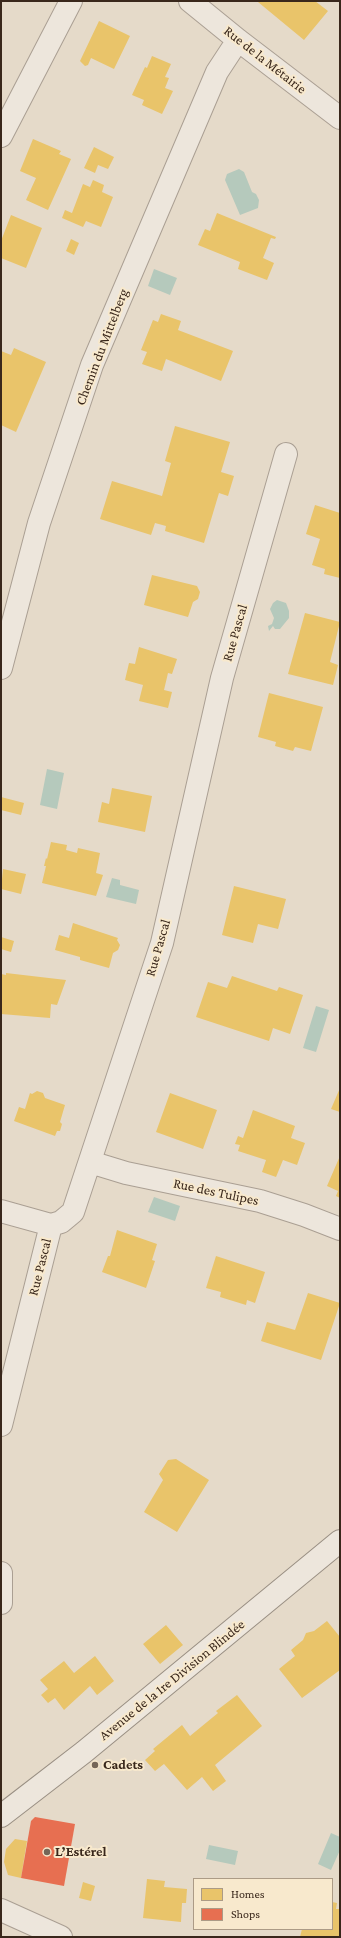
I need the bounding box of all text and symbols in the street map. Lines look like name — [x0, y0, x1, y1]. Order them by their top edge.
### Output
street label: Rue de la Métairie — [220, 23, 310, 97]
street label: Chemin du Mittelberg — [72, 286, 132, 408]
street label: Rue Pascal — [219, 603, 251, 663]
street label: Rue Pascal — [142, 918, 174, 978]
street label: Rue des Tulipes — [172, 1175, 260, 1209]
street label: Rue Pascal — [25, 1237, 55, 1297]
street label: Avenue de la 1re Division Blindée — [96, 1616, 248, 1744]
place label: Cadets — [103, 1757, 143, 1773]
marker: Cadets — [90, 1760, 100, 1770]
place label: L’Estérel — [55, 1844, 107, 1860]
marker: L’Estérel — [42, 1847, 52, 1857]
legend — [193, 1878, 333, 1930]
text: Homes — [231, 1887, 264, 1901]
text: Shops — [231, 1907, 260, 1921]

